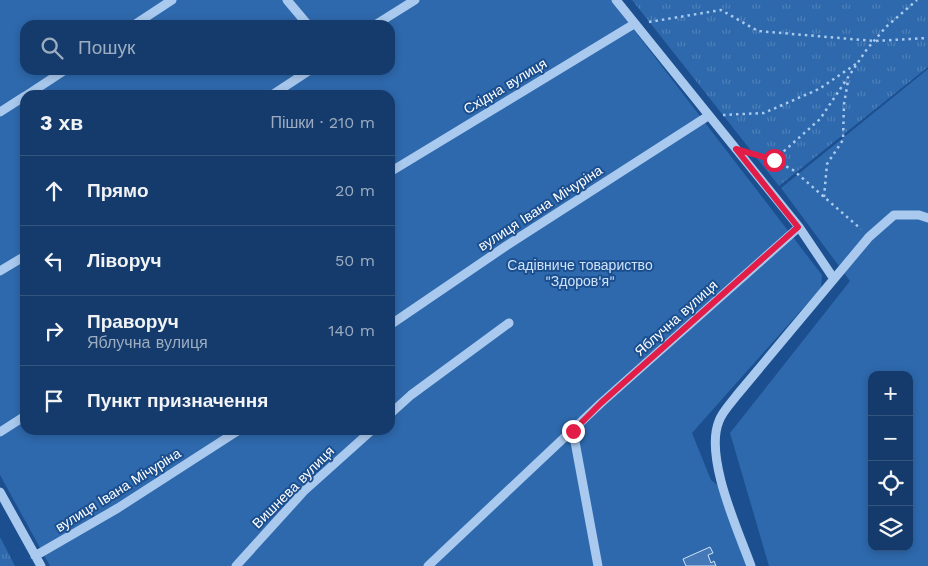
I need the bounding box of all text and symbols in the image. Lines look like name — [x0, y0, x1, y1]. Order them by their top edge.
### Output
search box — [20, 20, 395, 75]
icon: search — [38, 34, 66, 62]
text: Пошук — [78, 36, 135, 59]
street label: Східна вулиця — [461, 55, 549, 117]
text: 3 хв — [40, 110, 83, 135]
text: Пішки · 210 m — [270, 113, 375, 132]
route start — [763, 149, 786, 172]
street label: вулиця Івана Мічуріна — [475, 162, 605, 254]
icon: ahead — [40, 177, 68, 205]
text: Прямо — [87, 179, 149, 202]
text: 20 m — [335, 181, 375, 200]
icon: left — [40, 247, 68, 275]
text: Ліворуч — [87, 249, 162, 272]
text: 50 m — [335, 251, 375, 270]
park label: Садівниче товариство "Здоров'я" — [507, 257, 653, 289]
street label: Яблучна вулиця — [631, 277, 721, 359]
text: Праворуч — [87, 310, 179, 333]
icon: right — [40, 317, 68, 345]
text: 140 m — [328, 321, 375, 340]
text: Яблучна вулиця — [87, 333, 208, 352]
map controls — [868, 371, 913, 551]
button: + — [868, 371, 913, 416]
icon: arrive — [40, 387, 68, 415]
text: Пункт призначення — [87, 389, 268, 412]
button: − — [868, 416, 913, 461]
route end — [562, 420, 585, 443]
street label: Вишнева вулиця — [249, 443, 337, 531]
street label: вулиця Івана Мічуріна — [52, 445, 184, 535]
button: locate — [868, 461, 913, 506]
button: layers — [868, 506, 913, 551]

